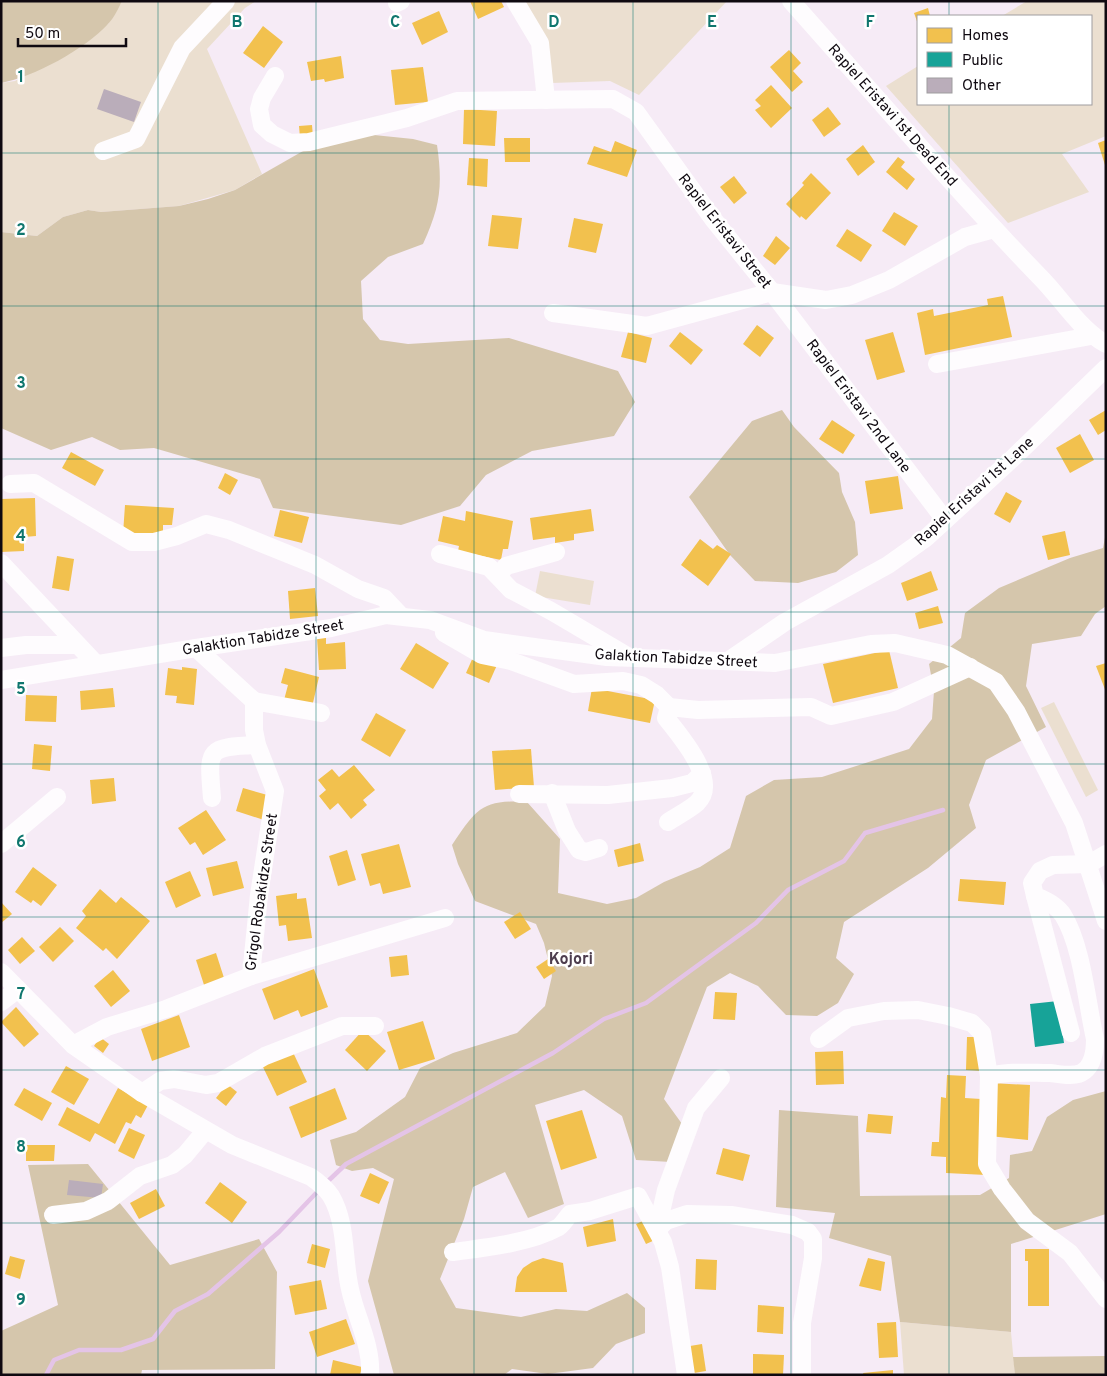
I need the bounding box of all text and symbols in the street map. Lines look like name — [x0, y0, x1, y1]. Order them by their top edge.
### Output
text: B — [231, 13, 243, 33]
text: C — [390, 13, 400, 33]
text: D — [548, 13, 560, 33]
text: E — [707, 13, 717, 33]
text: F — [865, 13, 875, 33]
scale bar — [18, 15, 125, 47]
legend — [917, 15, 1092, 105]
text: 50 m — [25, 25, 60, 44]
text: Homes — [962, 27, 1009, 46]
street label: Rapiel Eristavi 1st Dead End — [823, 41, 961, 191]
text: Public — [962, 52, 1003, 71]
text: 1 — [18, 68, 24, 88]
text: Other — [962, 77, 1001, 96]
street label: Rapiel Eristavi Street — [673, 171, 775, 293]
text: 2 — [16, 221, 26, 241]
street label: Rapiel Eristavi 2nd Lane — [801, 336, 914, 478]
text: 3 — [16, 374, 26, 394]
street label: Rapiel Eristavi 1st Lane — [911, 434, 1039, 551]
text: 4 — [16, 527, 26, 547]
street label: Galaktion Tabidze Street — [181, 616, 345, 661]
street label: Galaktion Tabidze Street — [594, 646, 758, 673]
text: 5 — [16, 680, 26, 700]
street label: Grigol Robakidze Street — [242, 812, 283, 972]
text: 6 — [16, 833, 26, 853]
district label: Kojori — [549, 950, 593, 970]
text: 7 — [17, 985, 25, 1005]
text: 8 — [16, 1138, 26, 1158]
text: 9 — [16, 1291, 26, 1311]

